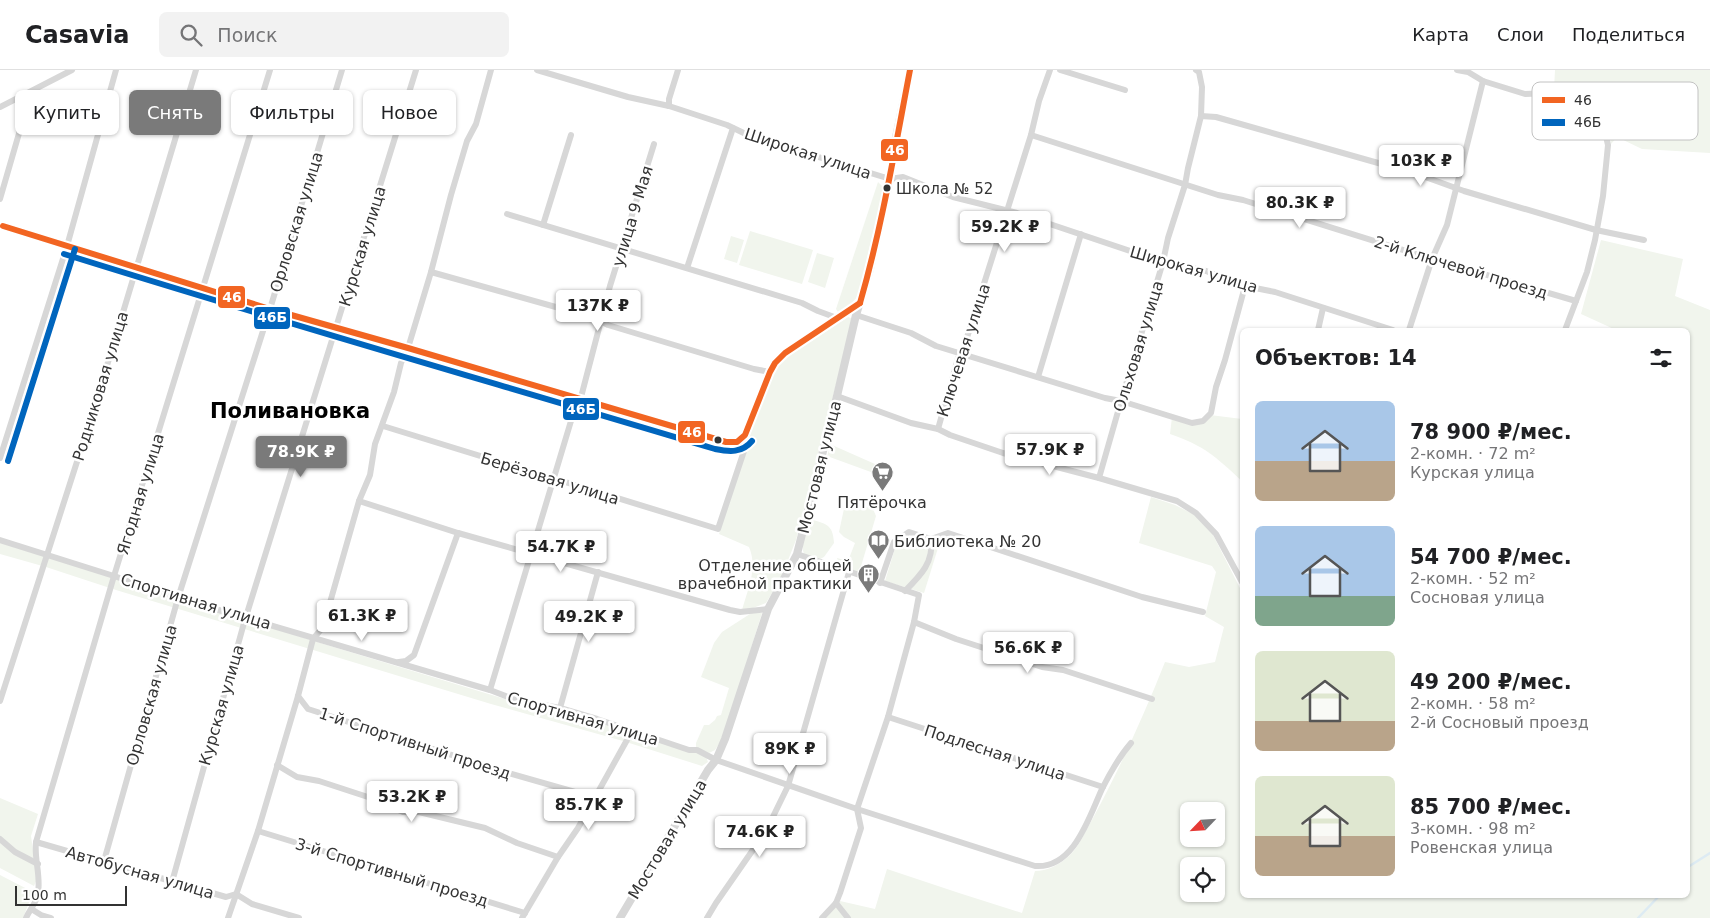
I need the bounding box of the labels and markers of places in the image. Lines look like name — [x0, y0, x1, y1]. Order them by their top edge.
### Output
pin: 103K ₽ — [1380, 144, 1462, 187]
place label: Школа № 52 — [896, 180, 993, 198]
marker: Школа № 52 — [882, 183, 892, 193]
pin: 80.3K ₽ — [1254, 186, 1346, 229]
pin: 59.2K ₽ — [959, 210, 1051, 253]
pin: 137K ₽ — [557, 290, 639, 332]
pin: 57.9K ₽ — [1004, 434, 1096, 476]
unlabelled marker — [713, 435, 723, 445]
pin: 78.9K ₽ — [255, 436, 347, 478]
supermarket icon: Пятёрочка — [870, 461, 894, 492]
place label: Пятёрочка — [837, 493, 927, 512]
library icon: Библиотека № 20 — [866, 529, 890, 560]
pin: 54.7K ₽ — [515, 530, 607, 573]
place label: Библиотека № 20 — [894, 532, 1041, 551]
place label: Отделение общей врачебной практики — [678, 556, 852, 593]
building icon: Отделение общей врачебной практики — [856, 562, 880, 593]
pin: 61.3K ₽ — [316, 600, 408, 642]
pin: 49.2K ₽ — [543, 600, 635, 643]
pin: 56.6K ₽ — [982, 632, 1074, 674]
pin: 89K ₽ — [755, 732, 825, 775]
pin: 53.2K ₽ — [366, 780, 458, 823]
pin: 85.7K ₽ — [543, 788, 635, 831]
pin: 74.6K ₽ — [714, 816, 806, 858]

